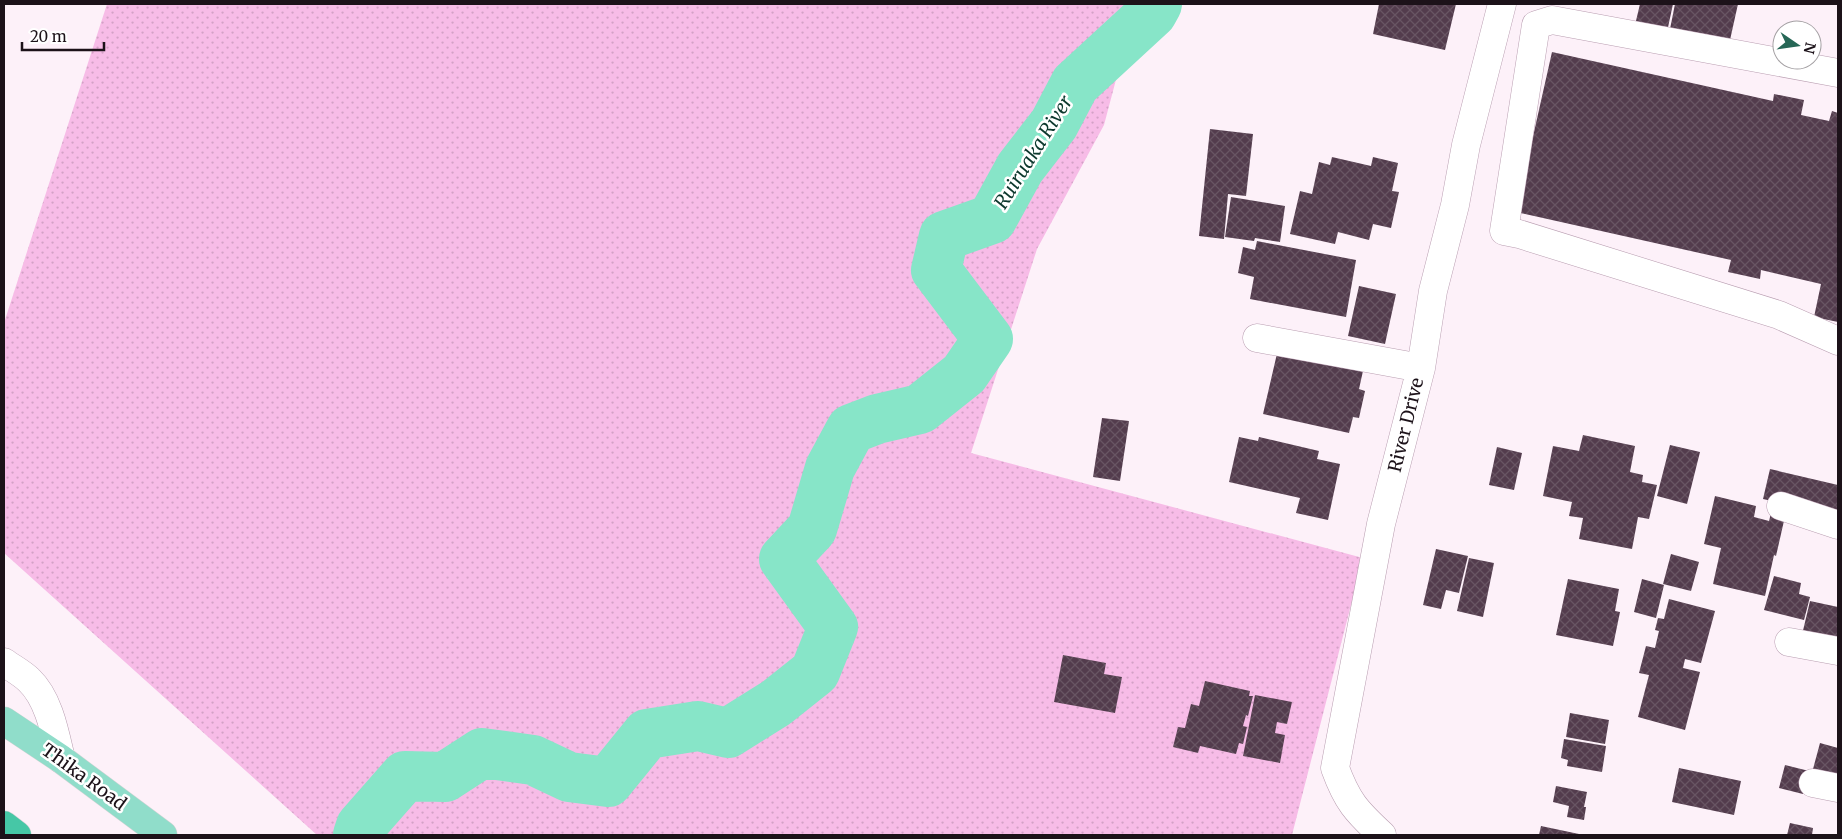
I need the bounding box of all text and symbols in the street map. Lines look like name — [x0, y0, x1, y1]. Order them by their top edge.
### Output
scale bar — [22, 20, 105, 52]
north arrow — [1772, 20, 1822, 70]
text: 20 m — [30, 27, 67, 46]
text: N — [1800, 41, 1820, 55]
water label: Ruiruaka River — [989, 91, 1078, 213]
street label: River Drive — [1383, 375, 1428, 475]
street label: Thika Road — [37, 738, 131, 815]

